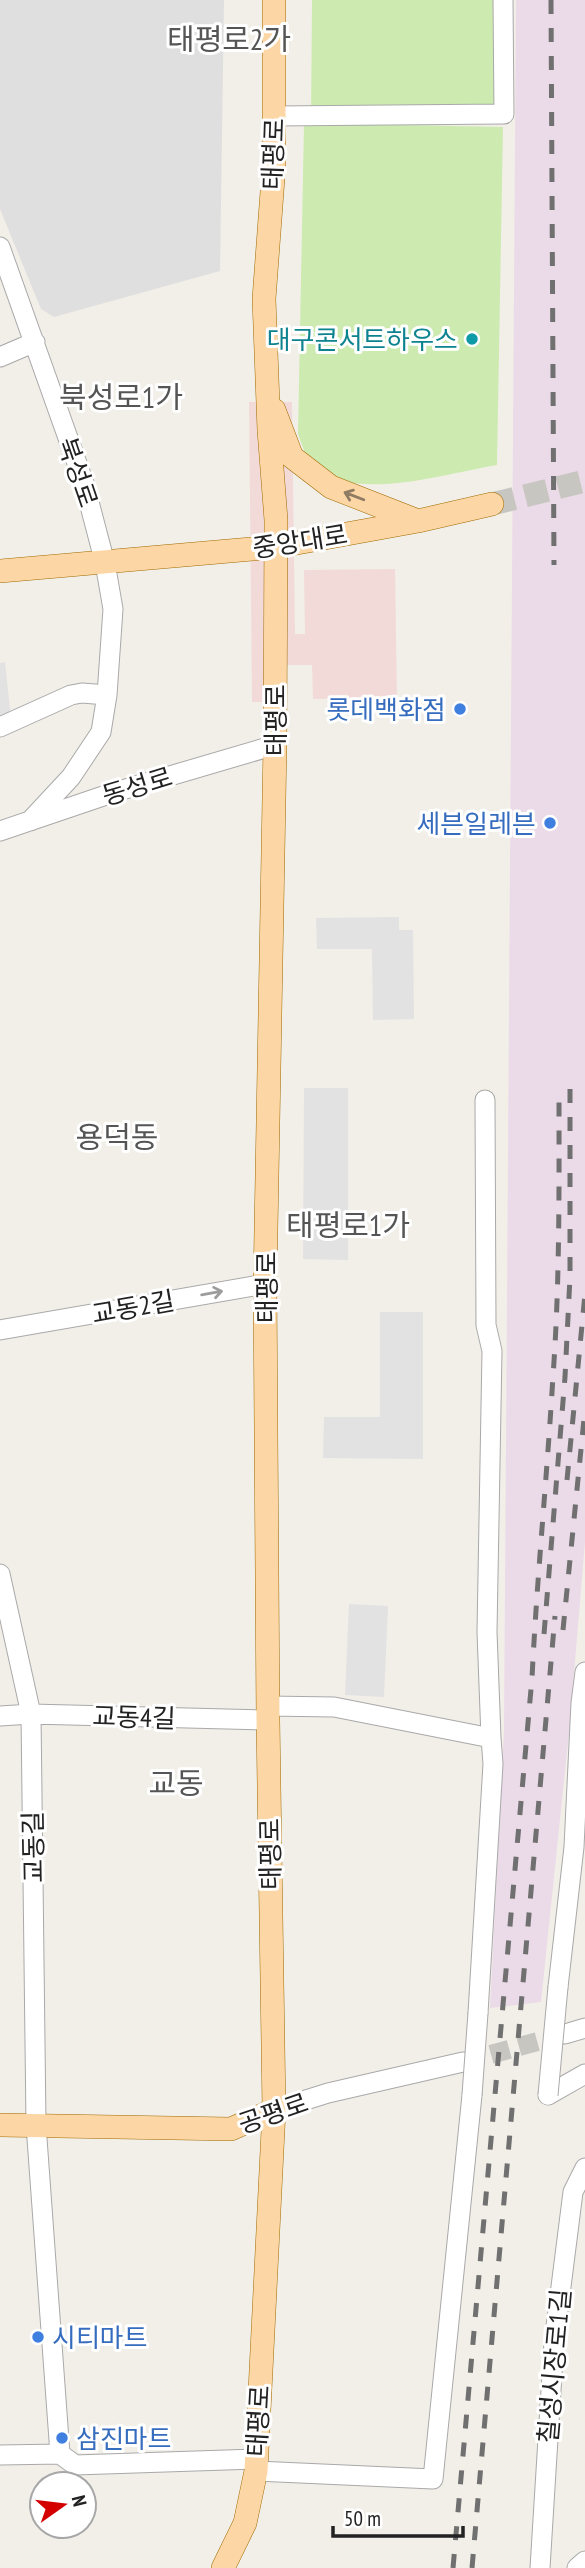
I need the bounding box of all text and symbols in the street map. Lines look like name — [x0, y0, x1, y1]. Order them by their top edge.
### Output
district label: 태평로2가 — [167, 19, 291, 58]
street label: 태평로 — [255, 118, 291, 190]
place label: 대구콘서트하우스 — [267, 323, 458, 356]
marker: 대구콘서트하우스 — [464, 331, 480, 347]
district label: 북성로1가 — [59, 377, 183, 416]
street label: 북성로 — [51, 433, 105, 511]
one-way arrow — [344, 489, 365, 502]
street label: 중앙대로 — [250, 517, 350, 565]
street label: 태평로 — [259, 684, 292, 756]
place label: 롯데백화점 — [326, 693, 446, 726]
marker: 롯데백화점 — [452, 701, 468, 717]
street label: 동성로 — [98, 760, 176, 812]
place label: 세븐일레븐 — [416, 807, 536, 840]
marker: 세븐일레븐 — [542, 815, 558, 831]
district label: 용덕동 — [76, 1117, 158, 1156]
district label: 태평로1가 — [286, 1205, 410, 1244]
street label: 태평로 — [250, 1251, 283, 1323]
street label: 교동2길 — [89, 1284, 177, 1330]
one-way arrow — [200, 1286, 223, 1299]
street label: 교동4길 — [92, 1699, 176, 1735]
district label: 교동 — [148, 1763, 204, 1802]
street label: 교동길 — [16, 1811, 50, 1883]
street label: 태평로 — [253, 1818, 287, 1890]
street label: 공평로 — [234, 2086, 312, 2140]
street label: 칠성시장로1길 — [531, 2287, 577, 2445]
place label: 시티마트 — [52, 2321, 148, 2354]
marker: 시티마트 — [30, 2329, 46, 2345]
street label: 태평로 — [240, 2384, 276, 2458]
place label: 삼진마트 — [76, 2422, 172, 2455]
marker: 삼진마트 — [54, 2430, 70, 2446]
north arrow — [28, 2470, 98, 2540]
text: N — [67, 2493, 92, 2509]
scale bar — [333, 2494, 462, 2538]
text: 50 m — [344, 2505, 381, 2532]

